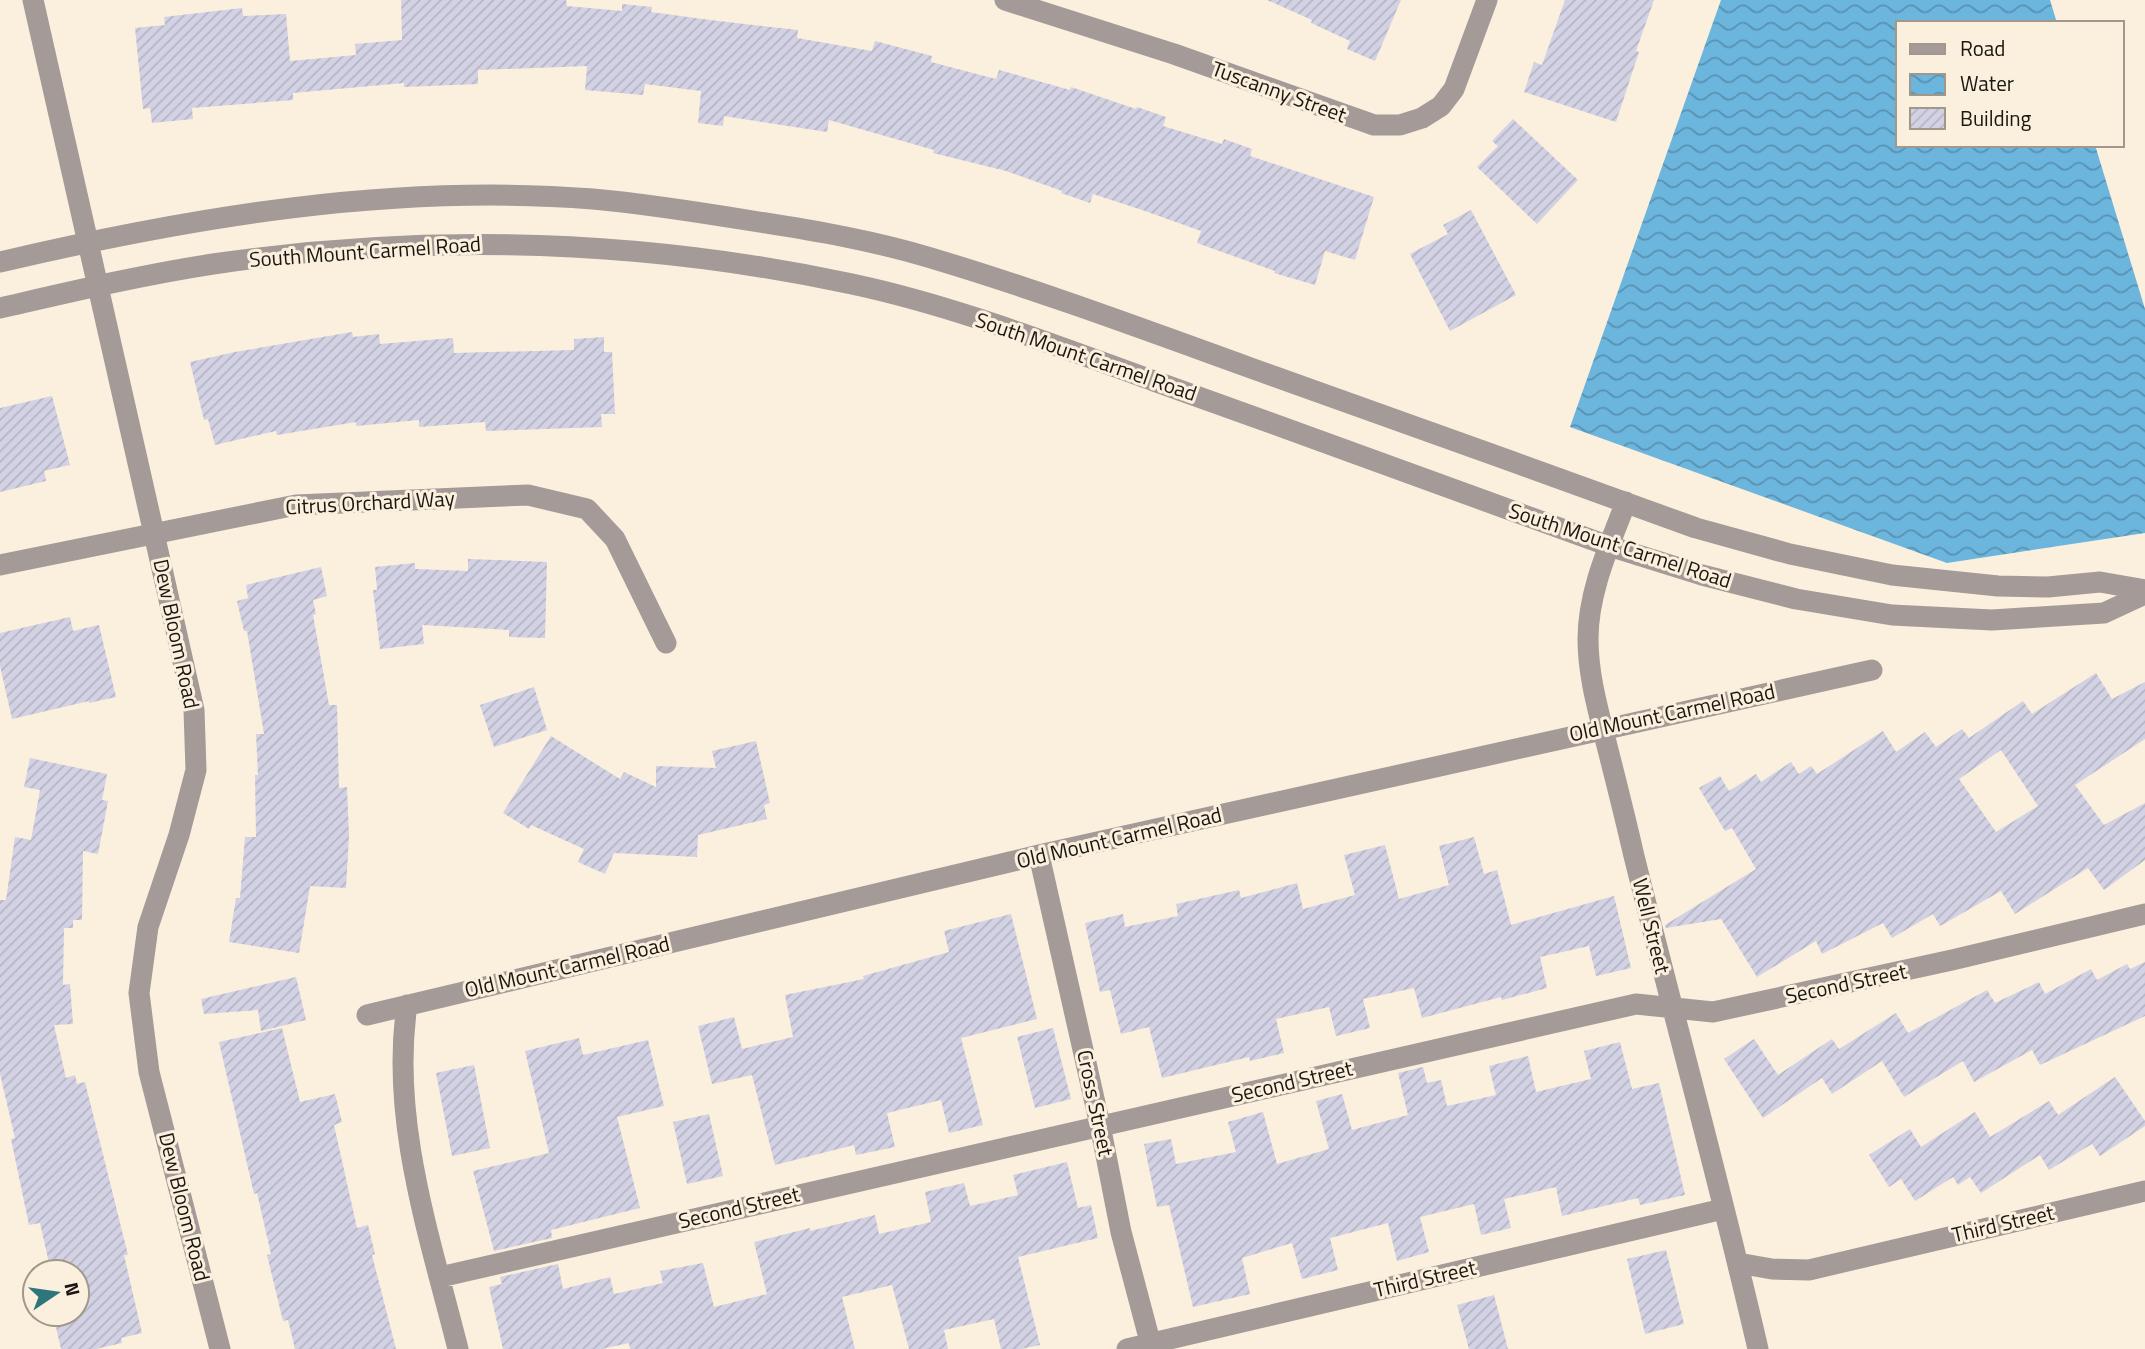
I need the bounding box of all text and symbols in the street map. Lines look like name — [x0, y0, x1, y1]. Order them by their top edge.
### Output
legend — [1896, 21, 2124, 147]
text: Road — [1960, 32, 2005, 64]
street label: Tuscanny Street — [1208, 52, 1352, 130]
text: Water — [1960, 67, 2014, 99]
text: Building — [1960, 102, 2032, 134]
street label: South Mount Carmel Road — [248, 227, 482, 275]
street label: South Mount Carmel Road — [971, 303, 1201, 409]
street label: Citrus Orchard Way — [284, 482, 455, 522]
street label: South Mount Carmel Road — [1505, 494, 1736, 596]
street label: Dew Bloom Road — [145, 556, 208, 712]
street label: Old Mount Carmel Road — [1566, 675, 1778, 749]
street label: Old Mount Carmel Road — [1013, 798, 1225, 876]
street label: Well Street — [1625, 875, 1679, 977]
street label: Old Mount Carmel Road — [461, 927, 673, 1005]
street label: Second Street — [1782, 954, 1910, 1011]
street label: Cross Street — [1069, 1047, 1123, 1159]
street label: Second Street — [1228, 1051, 1356, 1110]
street label: Dew Bloom Road — [151, 1129, 219, 1285]
street label: Second Street — [675, 1177, 803, 1236]
street label: Third Street — [1949, 1196, 2058, 1250]
street label: Third Street — [1371, 1251, 1480, 1305]
north arrow — [21, 1258, 91, 1328]
text: N — [57, 1279, 89, 1299]

